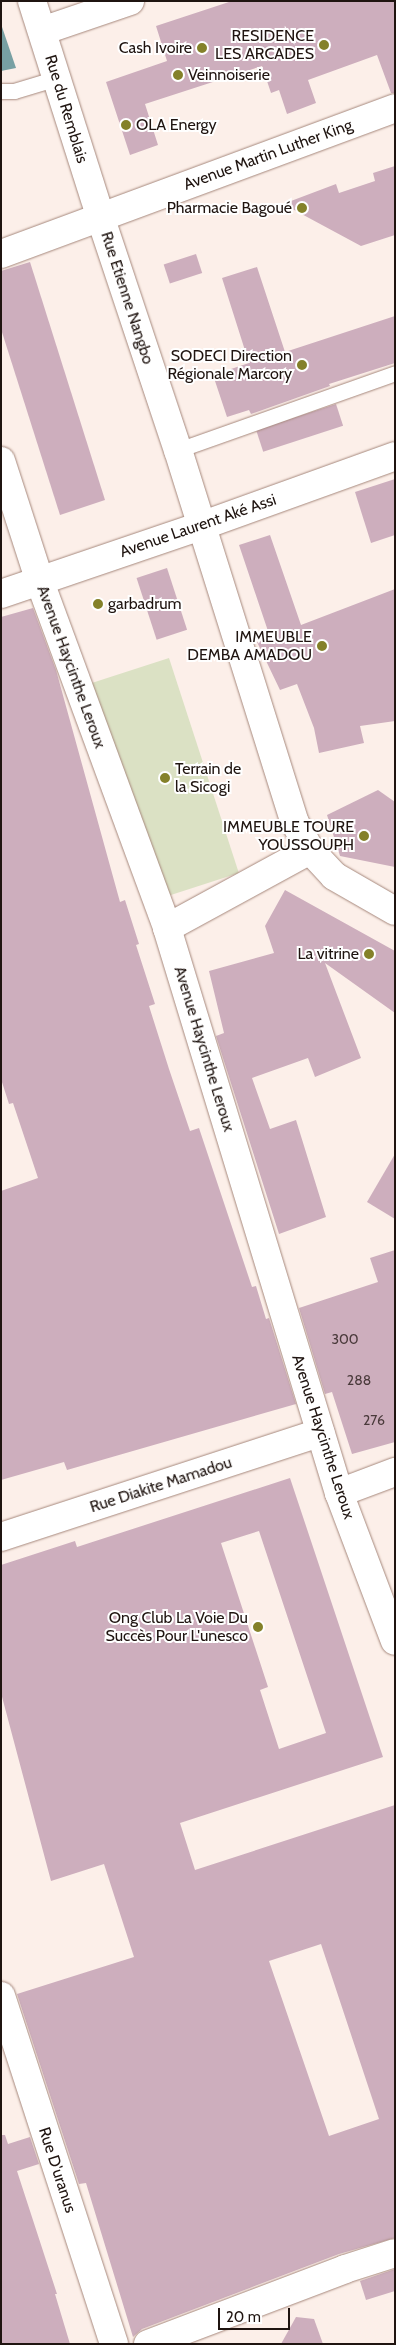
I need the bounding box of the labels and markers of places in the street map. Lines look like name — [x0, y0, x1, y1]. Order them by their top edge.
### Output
place label: RESIDENCE LES ARCADES — [215, 26, 314, 64]
place label: Cash Ivoire — [119, 38, 192, 58]
marker: RESIDENCE LES ARCADES — [318, 39, 330, 51]
marker: Cash Ivoire — [196, 42, 208, 54]
place label: Veinnoiserie — [188, 65, 270, 85]
marker: Veinnoiserie — [172, 69, 184, 81]
place label: OLA Energy — [136, 115, 217, 135]
marker: OLA Energy — [120, 119, 132, 131]
place label: Pharmacie Bagoué — [167, 198, 292, 218]
marker: Pharmacie Bagoué — [296, 202, 308, 214]
place label: SODECI Direction Régionale Marcory — [167, 346, 292, 384]
marker: SODECI Direction Régionale Marcory — [296, 359, 308, 371]
place label: garbadrum — [108, 594, 182, 614]
marker: garbadrum — [92, 598, 104, 610]
place label: IMMEUBLE DEMBA AMADOU — [187, 627, 312, 665]
marker: IMMEUBLE DEMBA AMADOU — [316, 640, 328, 652]
place label: Terrain de la Sicogi — [175, 759, 241, 797]
marker: Terrain de la Sicogi — [159, 772, 171, 784]
place label: IMMEUBLE TOURE YOUSSOUPH — [223, 817, 354, 855]
marker: IMMEUBLE TOURE YOUSSOUPH — [358, 830, 370, 842]
place label: La vitrine — [297, 944, 359, 964]
marker: La vitrine — [363, 948, 375, 960]
place label: Ong Club La Voie Du Succès Pour L'unesco — [105, 1608, 248, 1646]
marker: Ong Club La Voie Du Succès Pour L'unesco — [252, 1621, 264, 1633]

